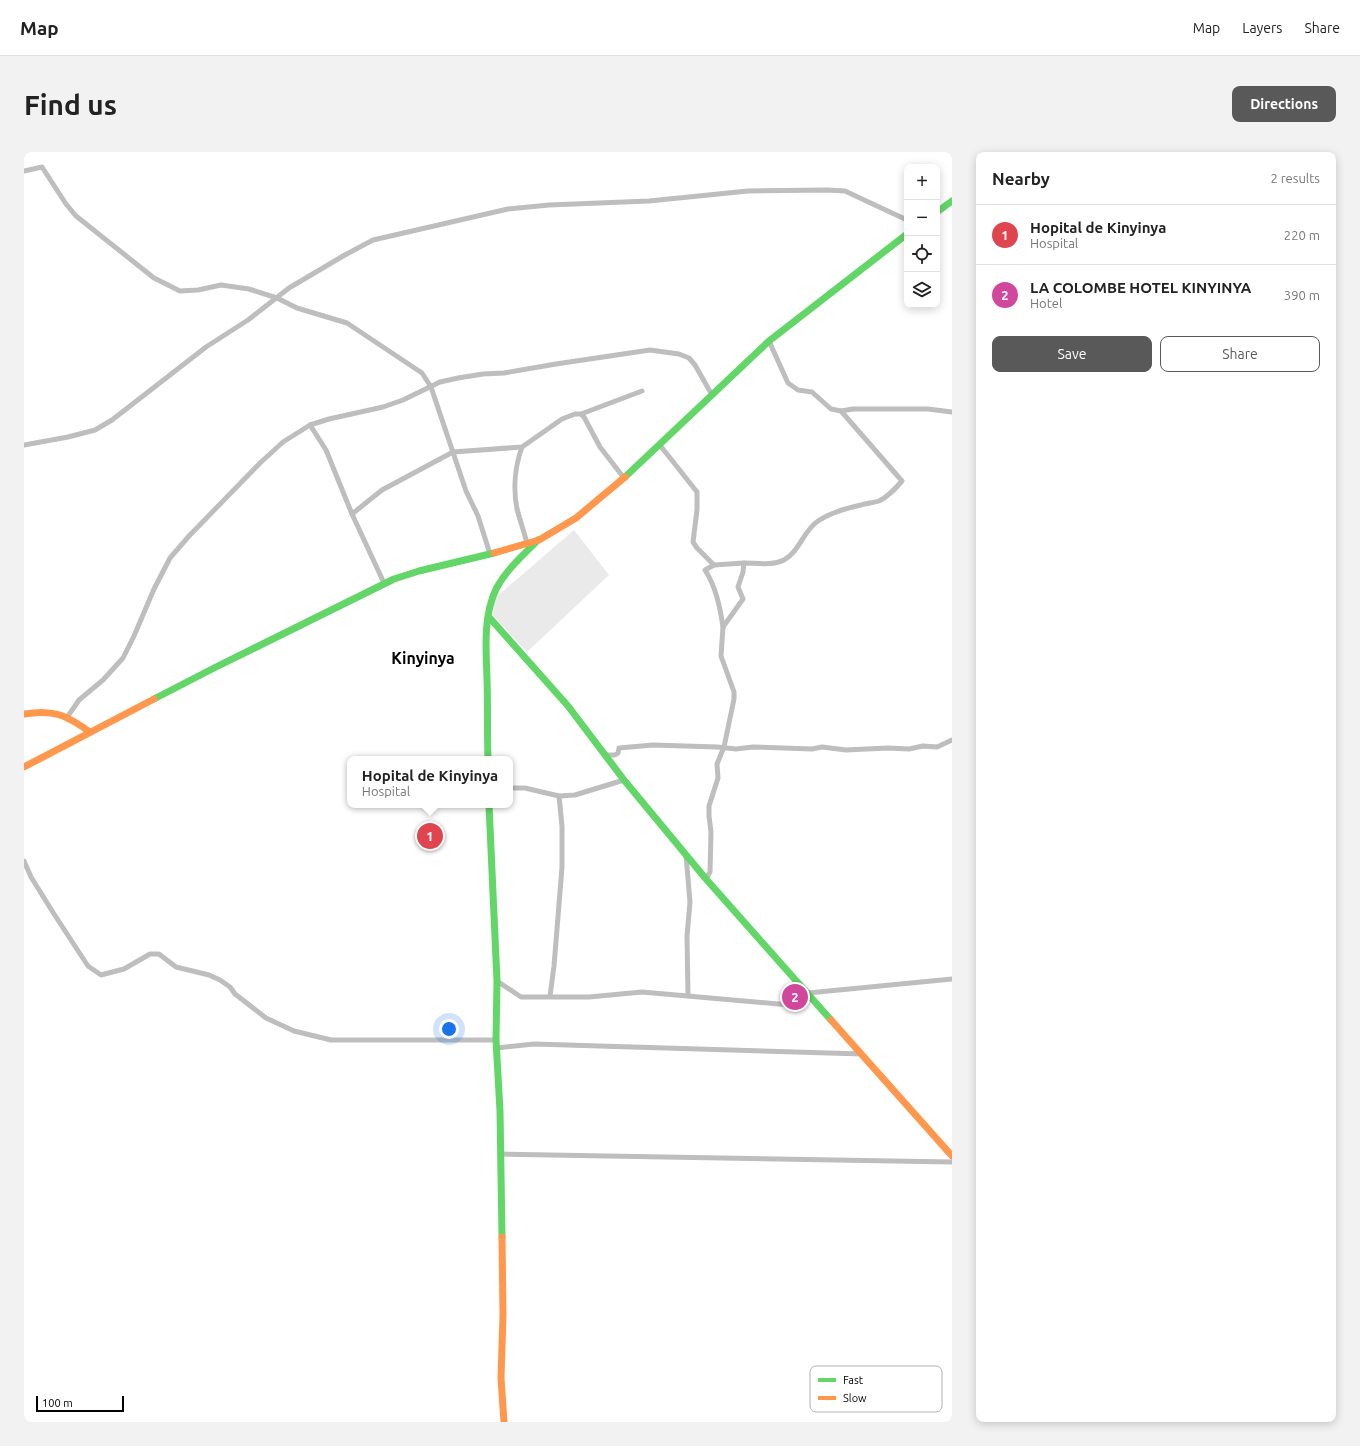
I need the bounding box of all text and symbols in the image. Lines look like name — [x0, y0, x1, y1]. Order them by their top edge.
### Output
text: Map — [20, 17, 59, 39]
text: Map — [1193, 20, 1220, 36]
text: Layers — [1242, 20, 1282, 36]
text: Share — [1304, 20, 1340, 36]
button: Directions — [1232, 86, 1336, 122]
text: Find us — [24, 89, 117, 120]
map controls — [904, 164, 940, 308]
button: + — [904, 164, 940, 200]
text: Nearby — [992, 169, 1050, 188]
text: 2 results — [1270, 171, 1320, 185]
button: − — [904, 200, 940, 236]
text: Hopital de Kinyinya — [1030, 219, 1166, 236]
text: 1 — [1001, 228, 1009, 242]
text: 220 m — [1284, 228, 1320, 242]
button: locate — [904, 236, 940, 272]
text: Hospital — [1030, 236, 1078, 250]
button: layers — [904, 272, 940, 308]
text: LA COLOMBE HOTEL KINYINYA — [1030, 279, 1251, 296]
text: 2 — [1001, 288, 1009, 302]
text: 390 m — [1284, 288, 1320, 302]
text: Hotel — [1030, 296, 1062, 310]
button: Save — [992, 336, 1152, 372]
button: Share — [1160, 336, 1320, 372]
district label: Kinyinya — [391, 649, 455, 667]
popup — [347, 756, 513, 808]
text: Hopital de Kinyinya — [362, 767, 498, 784]
text: Hospital — [362, 784, 410, 798]
pin: 1 — [417, 821, 443, 851]
pin: 2 — [782, 982, 808, 1012]
your location — [439, 1019, 459, 1039]
legend — [810, 1366, 942, 1412]
text: Fast — [843, 1374, 864, 1386]
text: Slow — [843, 1392, 867, 1404]
scale bar — [36, 1394, 124, 1413]
text: 100 m — [42, 1397, 73, 1409]

